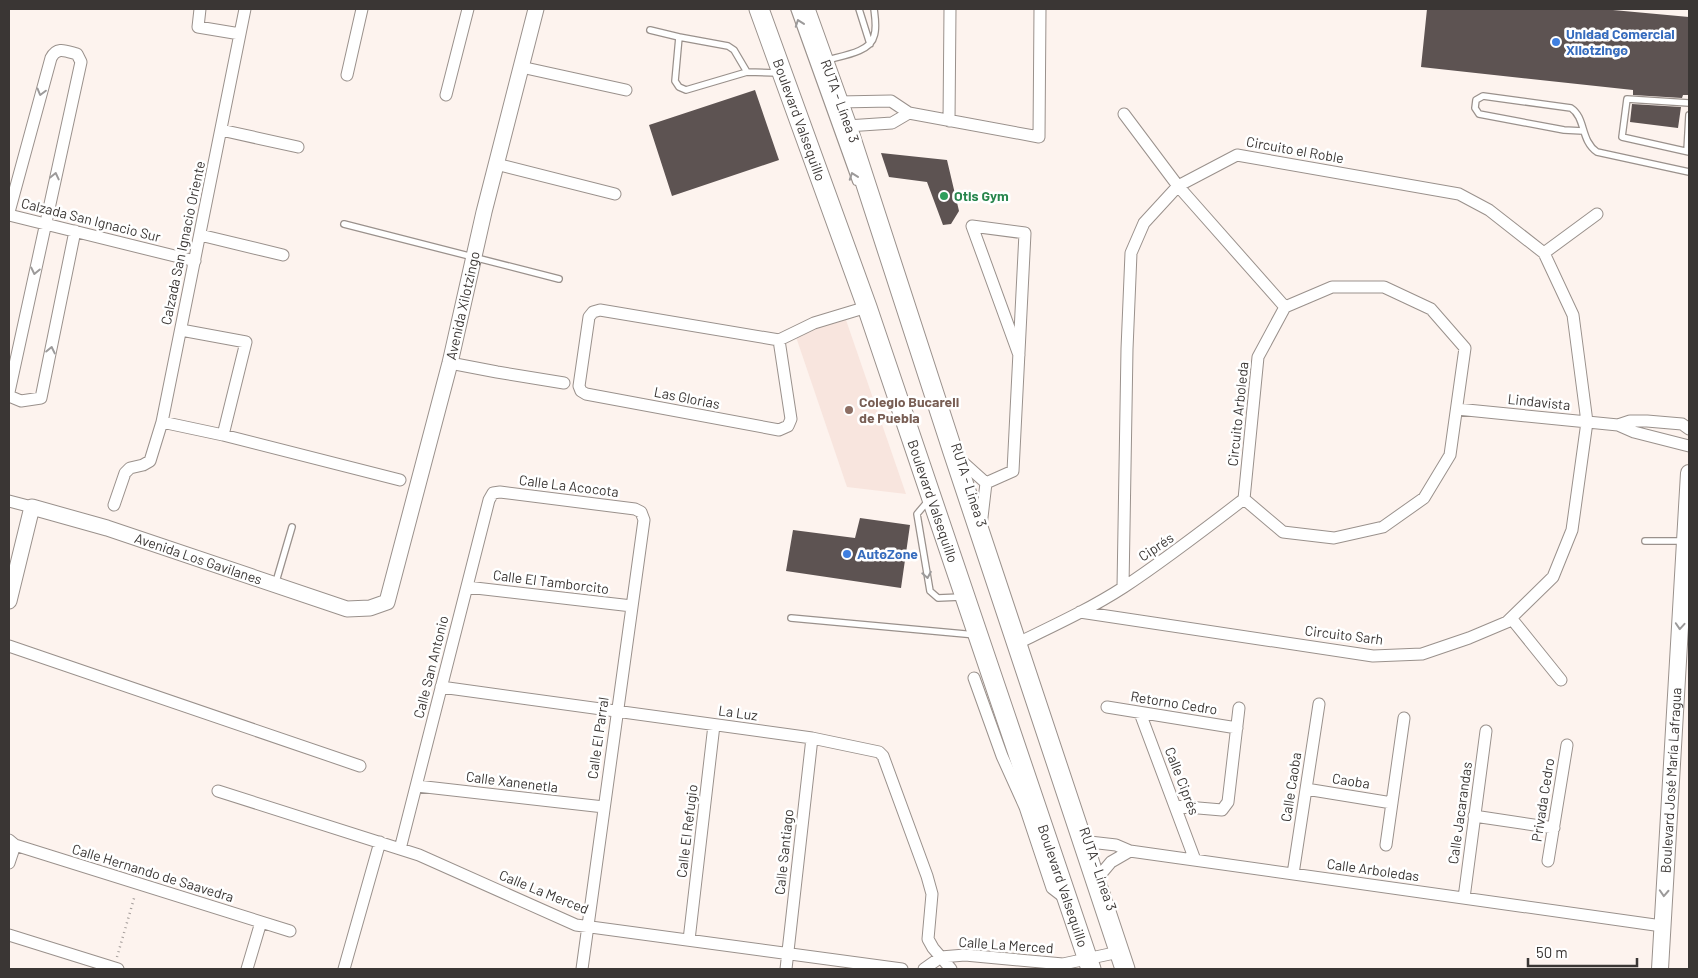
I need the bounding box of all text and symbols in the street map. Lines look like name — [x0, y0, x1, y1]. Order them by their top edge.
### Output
one-way arrow — [795, 19, 805, 28]
place label: Unidad Comercial Xilotzingo — [1566, 25, 1675, 58]
marker: Unidad Comercial Xilotzingo — [1550, 36, 1562, 48]
street label: Boulevard Valsequillo — [770, 56, 830, 183]
street label: RUTA - Línea 3 — [818, 57, 863, 145]
one-way arrow — [37, 88, 47, 96]
street label: Circuito el Roble — [1245, 133, 1345, 166]
street label: Calzada San Ignacio Oriente — [157, 159, 208, 326]
one-way arrow — [49, 172, 60, 181]
one-way arrow — [849, 172, 859, 181]
place label: Otis Gym — [954, 187, 1009, 204]
marker: Otis Gym — [938, 190, 950, 202]
street label: Calzada San Ignacio Sur — [20, 194, 163, 245]
street label: Avenida Xilotzingo — [442, 250, 483, 361]
one-way arrow — [30, 267, 40, 276]
one-way arrow — [45, 346, 55, 354]
street label: Circuito Arboleda — [1224, 361, 1251, 467]
street label: Las Glorias — [653, 383, 722, 412]
street label: Lindavista — [1507, 390, 1571, 413]
place label: Colegio Bucareli de Puebla — [859, 393, 959, 426]
marker: Colegio Bucareli de Puebla — [843, 404, 855, 416]
street label: Boulevard Valsequillo — [905, 437, 962, 565]
street label: RUTA - Línea 3 — [948, 441, 991, 529]
street label: Calle La Acocota — [518, 471, 620, 500]
street label: Avenida Los Gavilanes — [132, 529, 265, 588]
street label: Ciprés — [1135, 529, 1177, 565]
place label: AutoZone — [857, 545, 918, 562]
marker: AutoZone — [841, 548, 853, 560]
street label: Calle El Tamborcito — [492, 566, 610, 597]
one-way arrow — [922, 571, 932, 580]
street label: Calle San Antonio — [410, 614, 451, 720]
street label: Circuito Sarh — [1304, 621, 1384, 648]
one-way arrow — [1674, 622, 1685, 630]
street label: Retorno Cedro — [1129, 687, 1219, 718]
street label: Boulevard José María Lafragua — [1657, 687, 1684, 874]
street label: Calle El Parral — [583, 696, 612, 780]
street label: La Luz — [717, 701, 759, 724]
street label: Calle Ciprés — [1162, 745, 1203, 817]
street label: Calle Caoba — [1277, 751, 1304, 823]
street label: Privada Cedro — [1528, 757, 1558, 843]
street label: Calle Jacarandas — [1444, 760, 1475, 865]
street label: Calle Xanenetla — [465, 767, 559, 796]
street label: Caoba — [1331, 769, 1371, 792]
street label: Calle El Refugio — [672, 783, 701, 879]
street label: Calle Santiago — [771, 808, 796, 896]
street label: Boulevard Valsequillo — [1035, 822, 1092, 949]
street label: RUTA - Línea 3 — [1076, 825, 1121, 913]
street label: Calle Hernando de Saavedra — [70, 840, 236, 905]
street label: Calle Arboledas — [1326, 855, 1421, 884]
street label: Calle La Merced — [497, 866, 591, 917]
one-way arrow — [1658, 889, 1669, 897]
street label: Calle La Merced — [958, 933, 1054, 956]
scale bar — [1528, 936, 1637, 968]
text: 50 m — [1536, 943, 1568, 961]

